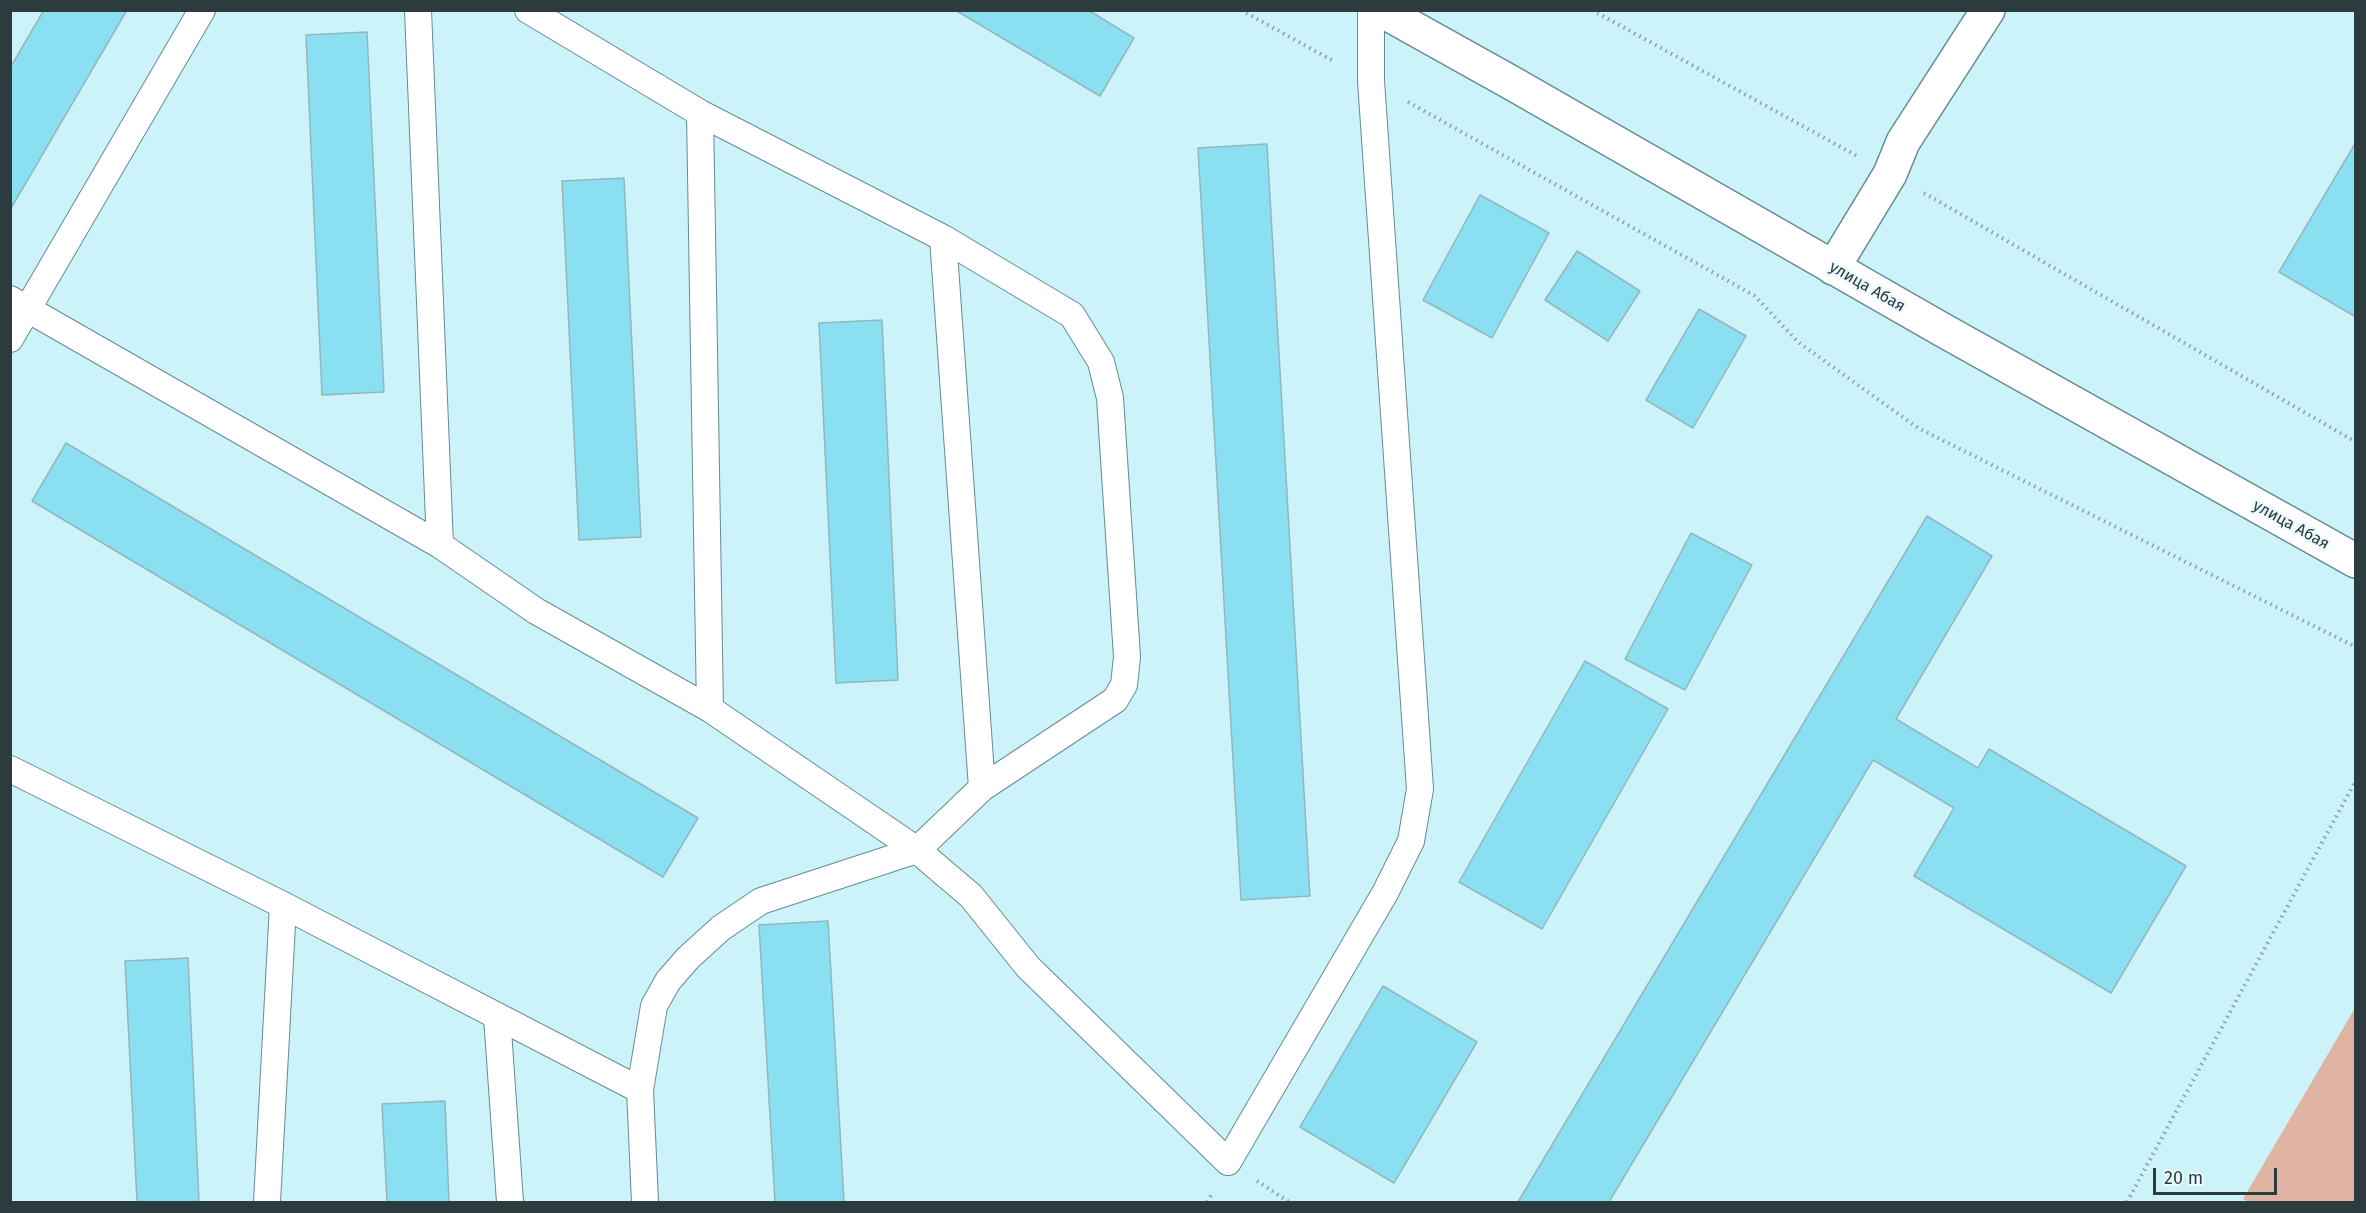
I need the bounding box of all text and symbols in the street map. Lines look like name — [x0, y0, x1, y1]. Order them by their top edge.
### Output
street label: улица Абая — [1826, 258, 1908, 316]
street label: улица Абая — [2249, 496, 2333, 554]
scale bar — [2156, 1156, 2280, 1194]
text: 20 m — [2164, 1167, 2203, 1189]

